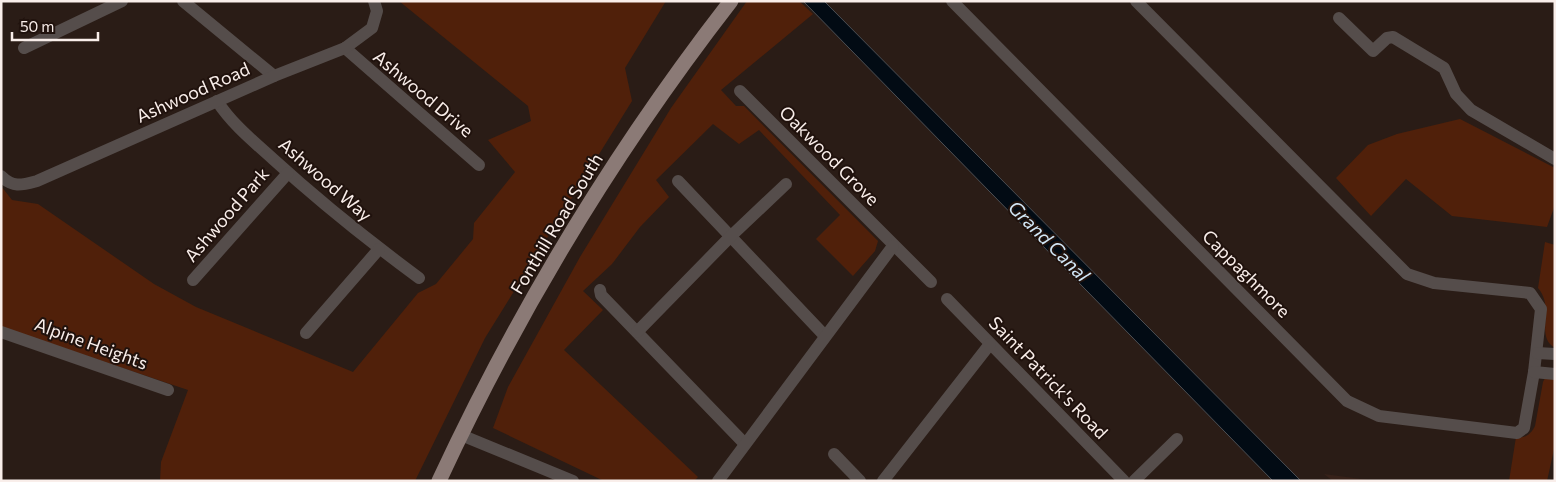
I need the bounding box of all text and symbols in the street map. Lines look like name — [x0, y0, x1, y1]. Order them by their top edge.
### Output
scale bar — [12, 10, 99, 42]
text: 50 m — [20, 17, 54, 35]
street label: Ashwood Drive — [369, 45, 478, 141]
street label: Ashwood Road — [132, 57, 253, 127]
street label: Oakwood Grove — [775, 101, 884, 210]
street label: Ashwood Way — [275, 133, 377, 226]
street label: Fonthill Road South — [505, 149, 607, 298]
street label: Ashwood Park — [179, 162, 273, 266]
water label: Grand Canal — [1004, 195, 1096, 287]
street label: Cappaghmore — [1198, 225, 1295, 322]
street label: Alpine Heights — [32, 312, 151, 374]
street label: Saint Patrick's Road — [985, 312, 1113, 443]

